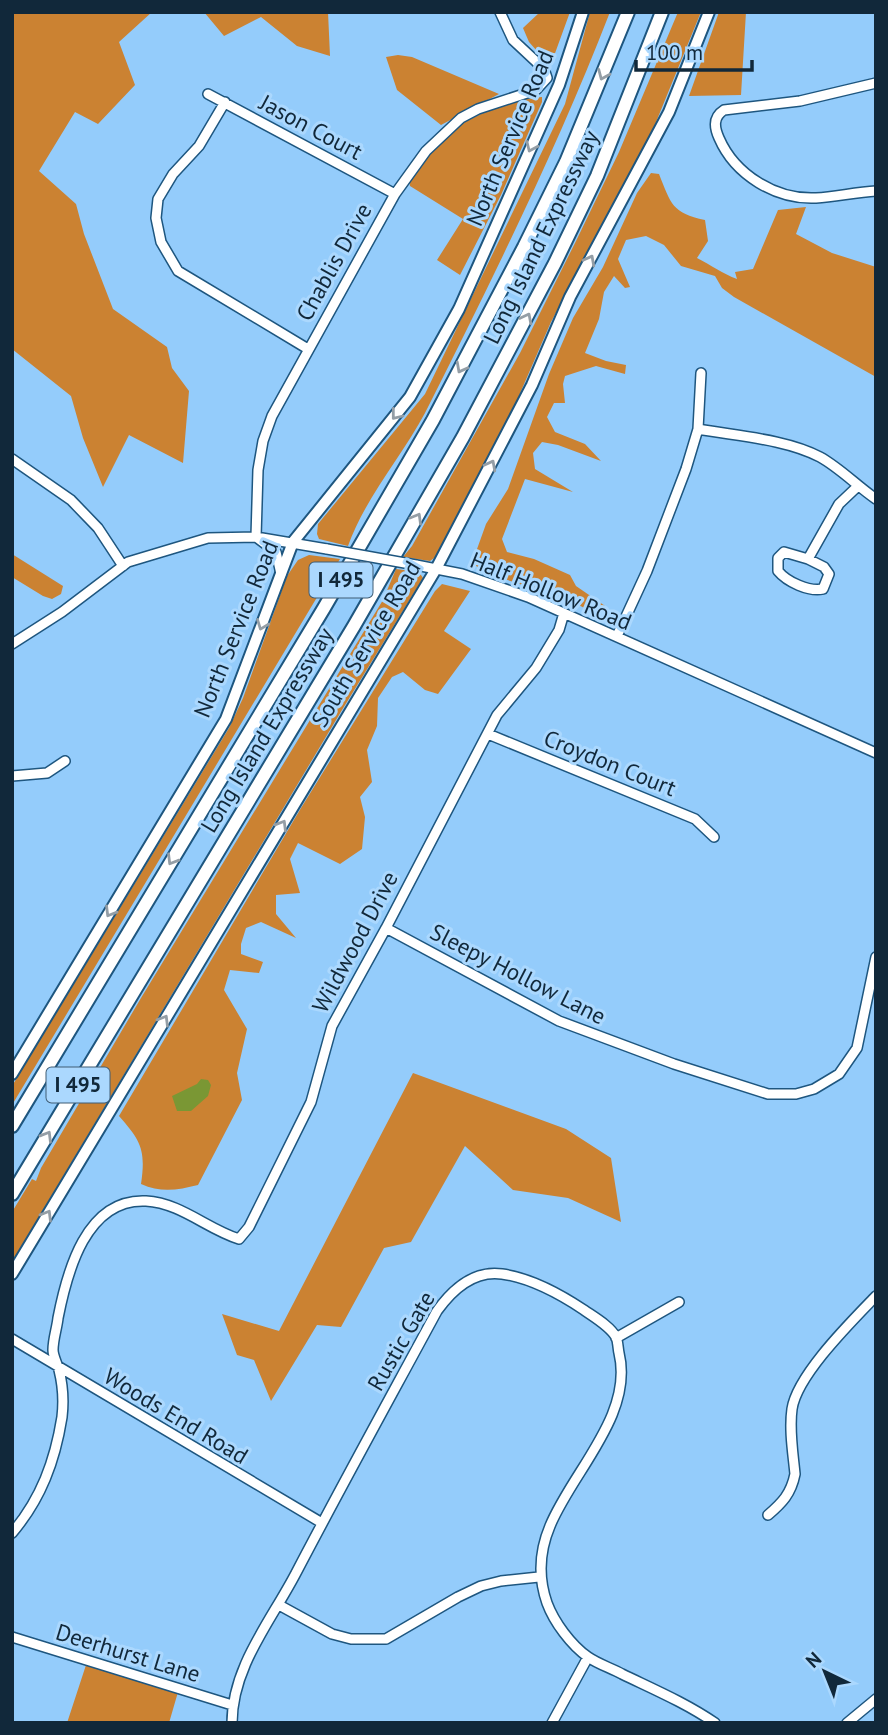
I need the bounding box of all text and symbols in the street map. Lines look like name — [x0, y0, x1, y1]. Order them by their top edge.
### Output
scale bar — [636, 28, 752, 72]
text: 100 m — [646, 39, 703, 66]
street label: North Service Road — [459, 46, 560, 230]
one-way arrow — [597, 69, 611, 81]
street label: Jason Court — [254, 87, 368, 166]
street label: Long Island Expressway — [476, 125, 605, 348]
one-way arrow — [525, 140, 539, 152]
street label: Chablis Drive — [289, 198, 378, 326]
one-way arrow — [582, 255, 595, 267]
one-way arrow — [518, 313, 532, 325]
one-way arrow — [456, 361, 469, 373]
one-way arrow — [392, 407, 404, 420]
one-way arrow — [482, 459, 496, 472]
one-way arrow — [409, 512, 422, 525]
street label: North Service Road — [187, 536, 284, 721]
street label: Half Hollow Road — [466, 545, 636, 636]
street label: South Service Road — [305, 555, 427, 732]
road number: I 495 — [310, 562, 372, 598]
one-way arrow — [256, 618, 270, 630]
street label: Long Island Expressway — [194, 622, 339, 838]
street label: Croydon Court — [540, 723, 681, 802]
one-way arrow — [273, 819, 286, 832]
one-way arrow — [167, 853, 180, 866]
street label: Wildwood Drive — [305, 866, 404, 1017]
one-way arrow — [105, 904, 118, 917]
street label: Sleepy Hollow Lane — [426, 917, 611, 1030]
one-way arrow — [156, 1014, 169, 1027]
road number: I 495 — [46, 1068, 110, 1102]
one-way arrow — [39, 1130, 52, 1143]
one-way arrow — [39, 1210, 52, 1223]
street label: Rustic Gate — [360, 1286, 441, 1396]
street label: Woods End Road — [99, 1361, 254, 1470]
street label: Deerhurst Lane — [52, 1617, 204, 1688]
north arrow — [790, 1637, 860, 1707]
text: N — [801, 1647, 826, 1673]

